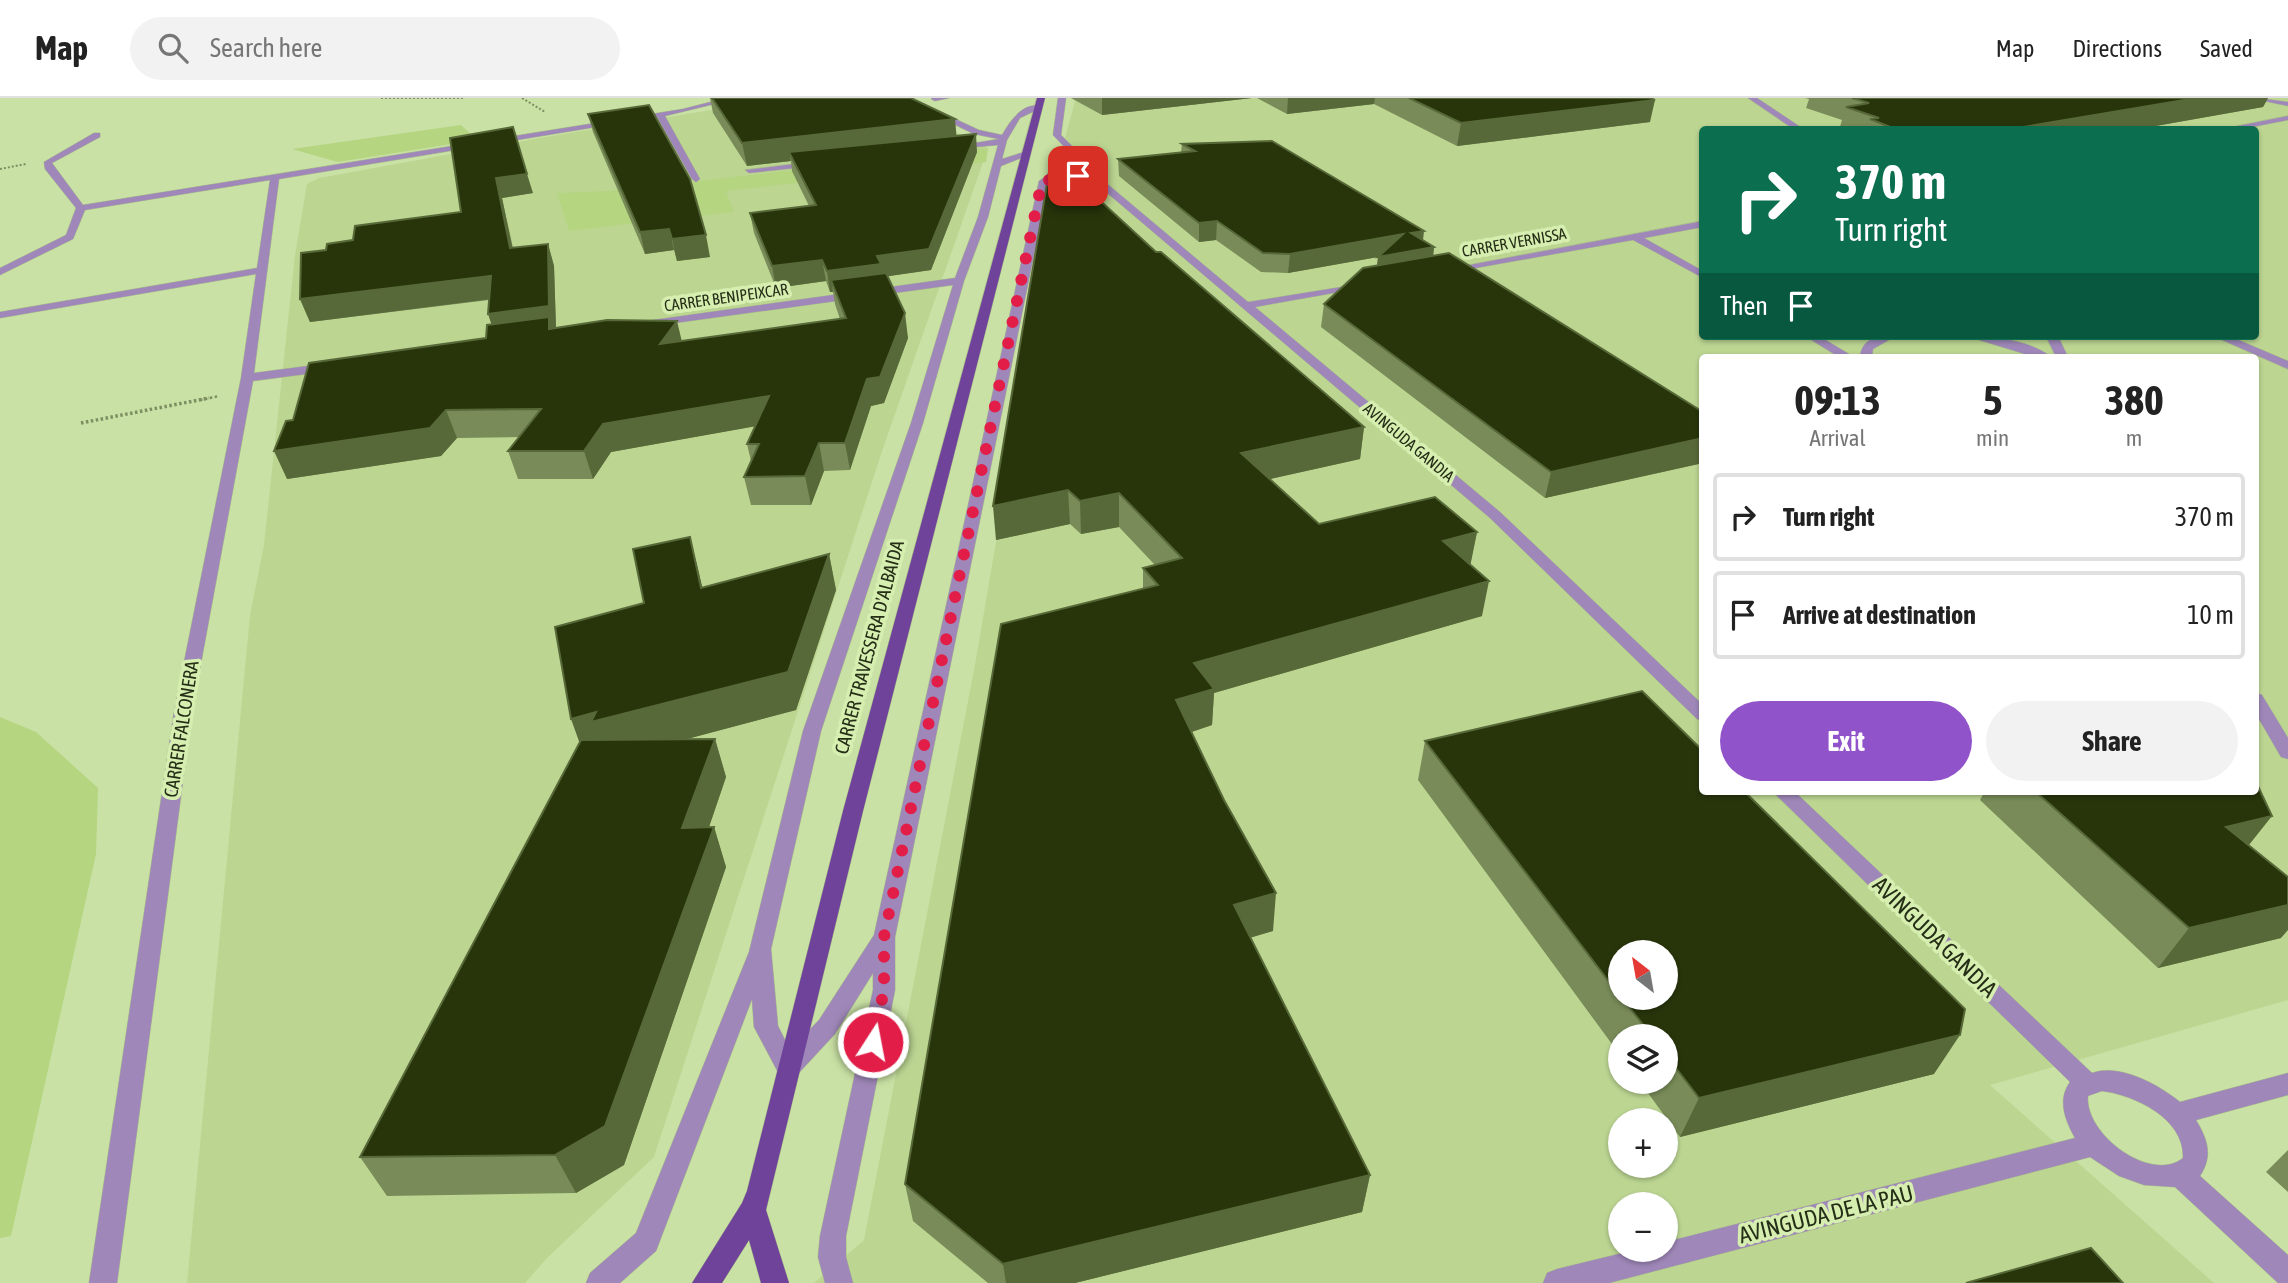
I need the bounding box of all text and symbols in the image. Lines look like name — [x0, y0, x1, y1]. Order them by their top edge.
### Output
search box — [130, 17, 620, 80]
text: Map — [35, 29, 88, 67]
icon: search — [154, 29, 192, 67]
text: Search here — [210, 33, 322, 63]
text: Map — [1996, 35, 2034, 62]
text: Directions — [2072, 35, 2162, 62]
text: Saved — [2200, 35, 2253, 62]
pin — [1048, 146, 1108, 206]
text: 370 m — [1835, 153, 1946, 209]
icon: right — [1720, 154, 1811, 245]
icon: arrive — [1059, 157, 1097, 195]
text: Turn right — [1835, 211, 1948, 248]
street label: CARRER VERNISSA — [1460, 224, 1568, 260]
street label: CARRER BENIPEIXCAR — [663, 279, 789, 315]
icon: arrive — [1782, 287, 1820, 325]
text: Then — [1720, 291, 1768, 321]
text: 09:13 — [1794, 376, 1881, 424]
text: 5 — [1983, 376, 2002, 424]
text: 380 — [2104, 376, 2164, 424]
street label: AVINGUDA GANDIA — [1360, 399, 1458, 485]
text: Arrival — [1809, 425, 1866, 451]
text: min — [1976, 425, 2009, 451]
text: m — [2126, 425, 2142, 451]
icon: right — [1724, 498, 1762, 536]
text: Turn right — [1783, 502, 1874, 532]
text: 370 m — [2175, 502, 2234, 532]
street label: CARRER TRAVESSERA D'ALBAIDA — [830, 537, 908, 756]
icon: arrive — [1724, 596, 1762, 634]
text: Arrive at destination — [1783, 600, 1976, 630]
text: 10 m — [2187, 600, 2234, 630]
street label: CARRER FALCONERA — [159, 658, 203, 799]
button: Exit — [1720, 701, 1972, 781]
button: Share — [1986, 701, 2238, 781]
street label: AVINGUDA GANDIA — [1868, 872, 2003, 1003]
north arrow — [1608, 940, 1678, 1010]
map controls — [1608, 940, 1678, 1262]
position arrow — [836, 1005, 910, 1079]
button: layers — [1608, 1024, 1678, 1094]
button: + — [1608, 1108, 1678, 1178]
street label: AVINGUDA DE LA PAU — [1736, 1180, 1916, 1248]
button: − — [1608, 1192, 1678, 1262]

